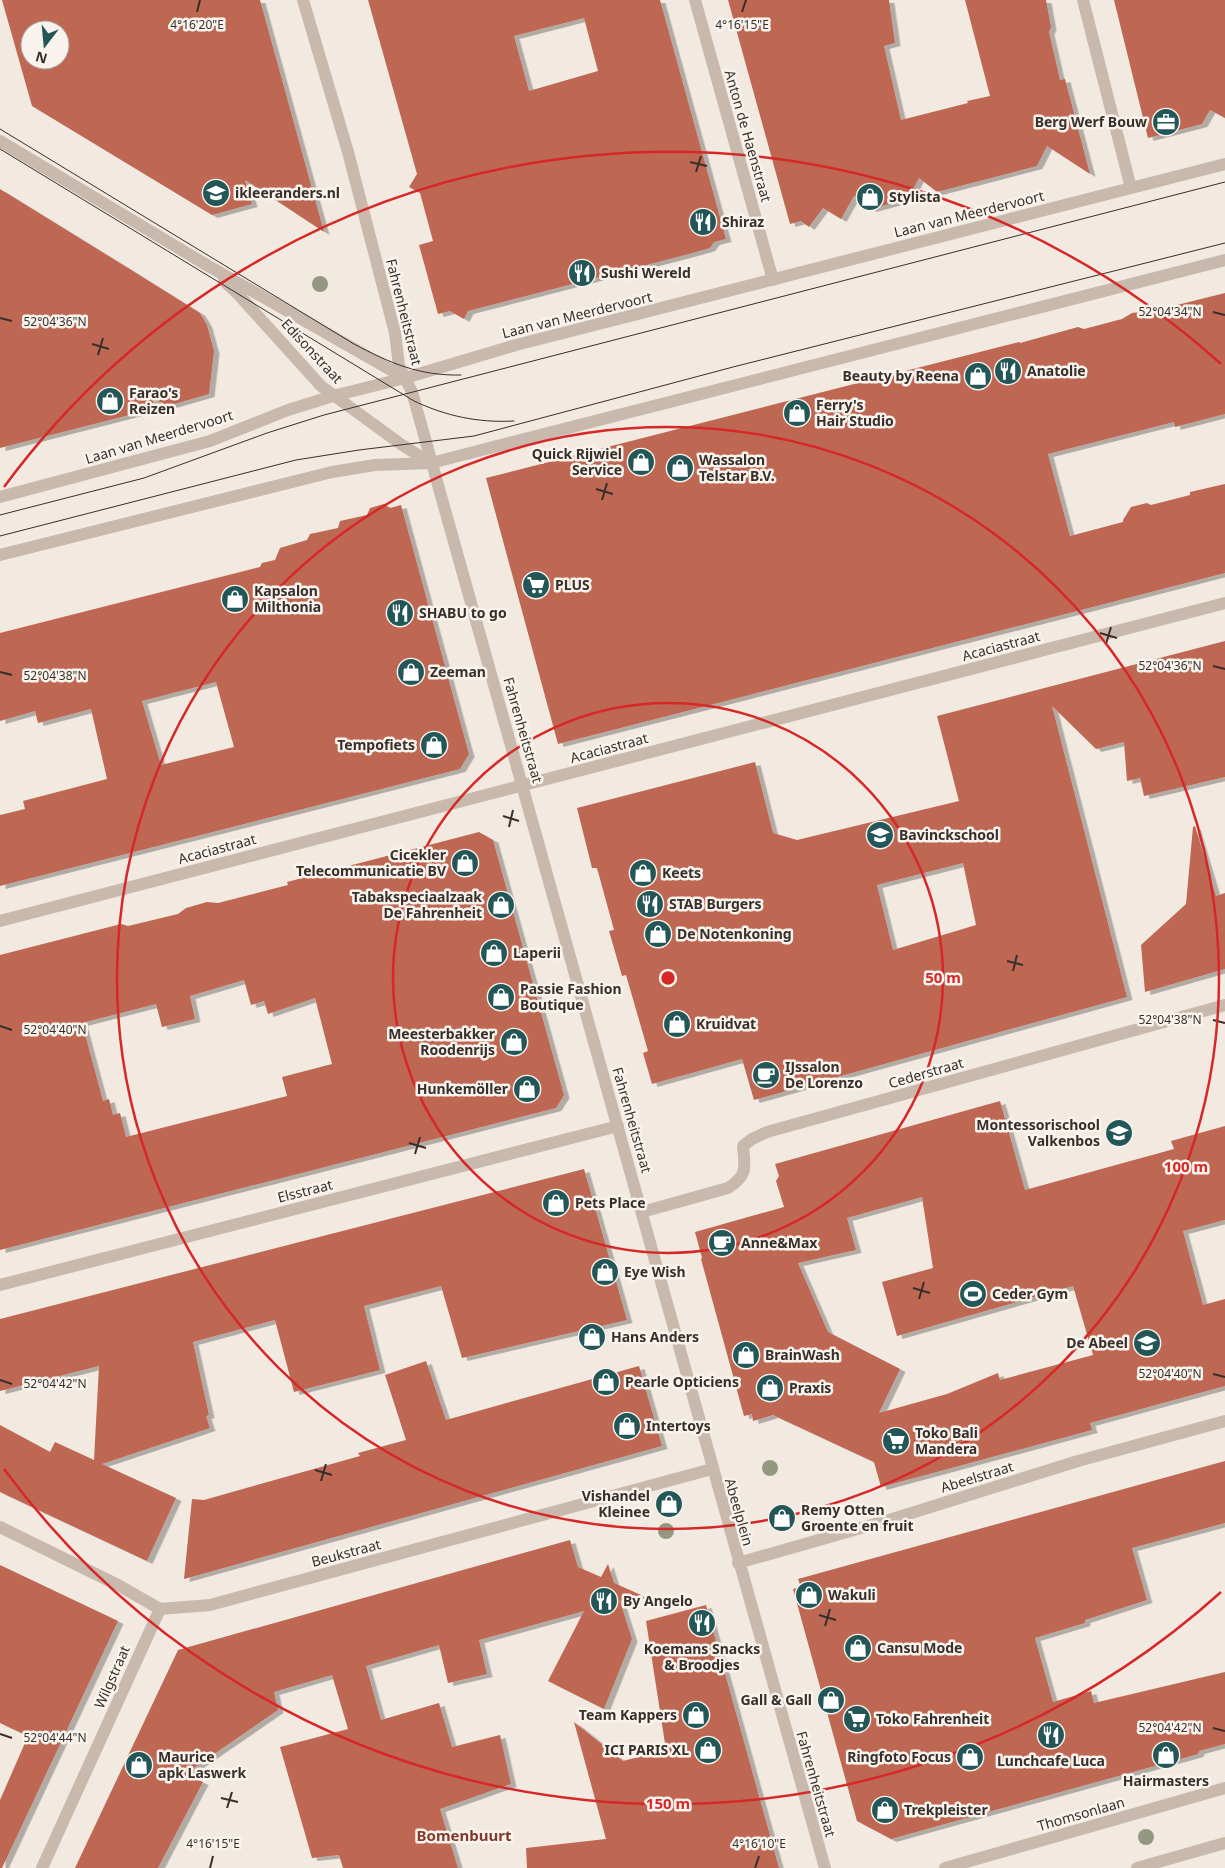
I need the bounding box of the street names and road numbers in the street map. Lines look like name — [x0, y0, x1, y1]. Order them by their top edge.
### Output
street label: Anton de Haenstraat — [721, 68, 776, 204]
street label: Laan van Meerdervoort — [892, 186, 1046, 241]
street label: Fahrenheitstraat — [382, 257, 427, 367]
street label: Laan van Meerdervoort — [500, 287, 654, 342]
street label: Edisonstraat — [278, 314, 347, 387]
street label: Laan van Meerdervoort — [83, 405, 235, 468]
street label: Acaciastraat — [960, 626, 1042, 665]
street label: Fahrenheitstraat — [499, 675, 548, 785]
street label: Acaciastraat — [568, 728, 650, 767]
street label: Acaciastraat — [176, 829, 258, 868]
street label: Cederstraat — [886, 1053, 966, 1092]
street label: Fahrenheitstraat — [608, 1065, 657, 1175]
street label: Elsstraat — [275, 1175, 334, 1207]
street label: Abeelstraat — [938, 1456, 1015, 1497]
street label: Abeelplein — [721, 1476, 758, 1548]
street label: Beukstraat — [309, 1534, 383, 1571]
street label: Wilgstraat — [89, 1642, 134, 1711]
street label: Fahrenheitstraat — [792, 1729, 841, 1839]
street label: Thomsonlaan — [1035, 1792, 1127, 1835]

